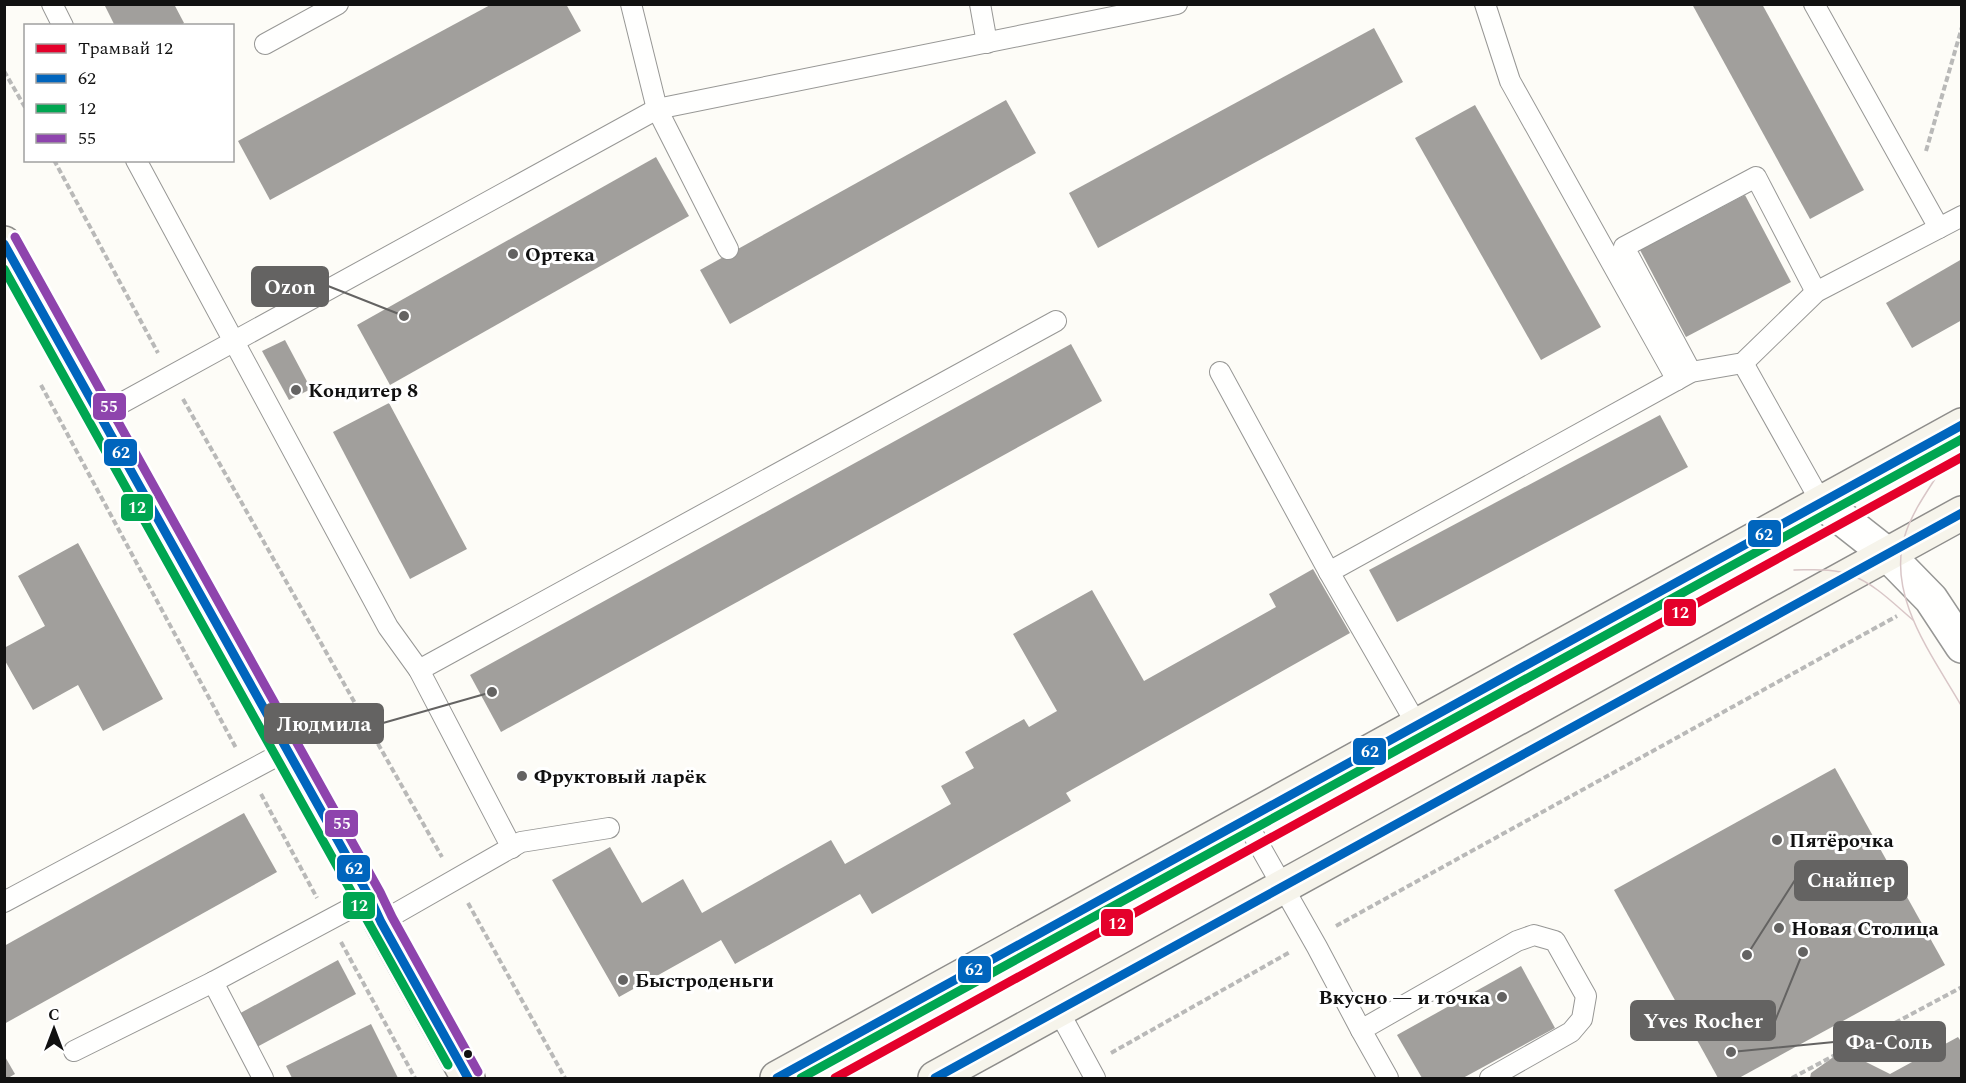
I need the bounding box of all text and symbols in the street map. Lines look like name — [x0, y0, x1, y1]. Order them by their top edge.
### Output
legend — [24, 24, 234, 162]
text: Трамвай 12 — [78, 35, 173, 62]
text: 62 — [78, 65, 96, 92]
text: 12 — [78, 95, 96, 122]
text: 55 — [78, 125, 96, 152]
place label: Ортека — [525, 240, 596, 270]
marker: Ортека — [506, 247, 520, 261]
callout: Ozon — [252, 267, 328, 306]
text: Ozon — [264, 272, 316, 304]
place label: Кондитер 8 — [308, 376, 418, 406]
marker: Кондитер 8 — [289, 383, 303, 397]
line badge: 55 — [92, 392, 127, 421]
text: 55 — [100, 395, 118, 419]
line badge: 62 — [103, 438, 138, 467]
text: 62 — [112, 441, 130, 465]
line badge: 12 — [120, 493, 154, 522]
text: 12 — [128, 496, 146, 520]
line badge: 62 — [1747, 519, 1782, 548]
text: 62 — [1755, 523, 1773, 547]
line badge: 12 — [1663, 598, 1697, 627]
text: 12 — [1671, 601, 1689, 625]
callout: Людмила — [265, 704, 383, 743]
text: Людмила — [277, 709, 372, 741]
line badge: 62 — [1352, 737, 1387, 766]
text: 62 — [1361, 740, 1379, 764]
place label: Фруктовый ларёк — [534, 762, 707, 792]
marker: Фруктовый ларёк — [515, 769, 529, 783]
line badge: 55 — [324, 809, 359, 838]
text: 55 — [333, 812, 351, 836]
place label: Пятёрочка — [1789, 826, 1895, 856]
marker: Пятёрочка — [1770, 833, 1784, 847]
line badge: 62 — [336, 854, 371, 883]
text: 62 — [345, 857, 363, 881]
callout: Снайпер — [1795, 861, 1907, 900]
text: Снайпер — [1807, 865, 1895, 897]
line badge: 12 — [342, 891, 376, 920]
text: 12 — [350, 894, 368, 918]
line badge: 12 — [1100, 908, 1134, 937]
text: 12 — [1108, 912, 1126, 936]
place label: Новая Столица — [1791, 914, 1939, 944]
marker: Новая Столица — [1772, 921, 1786, 935]
line badge: 62 — [957, 955, 992, 984]
text: 62 — [965, 958, 983, 982]
place label: Быстроденьги — [635, 966, 774, 996]
marker: Быстроденьги — [616, 973, 630, 987]
place label: Вкусно — и точка — [1318, 983, 1491, 1013]
marker: Вкусно — и точка — [1495, 990, 1509, 1004]
north arrow — [24, 999, 84, 1059]
callout: Yves Rocher — [1631, 1001, 1775, 1040]
text: С — [48, 1003, 60, 1027]
text: Yves Rocher — [1643, 1006, 1763, 1038]
callout: Фа-Соль — [1834, 1022, 1945, 1061]
text: Фа-Соль — [1846, 1027, 1932, 1059]
unlabelled marker — [462, 1048, 474, 1060]

